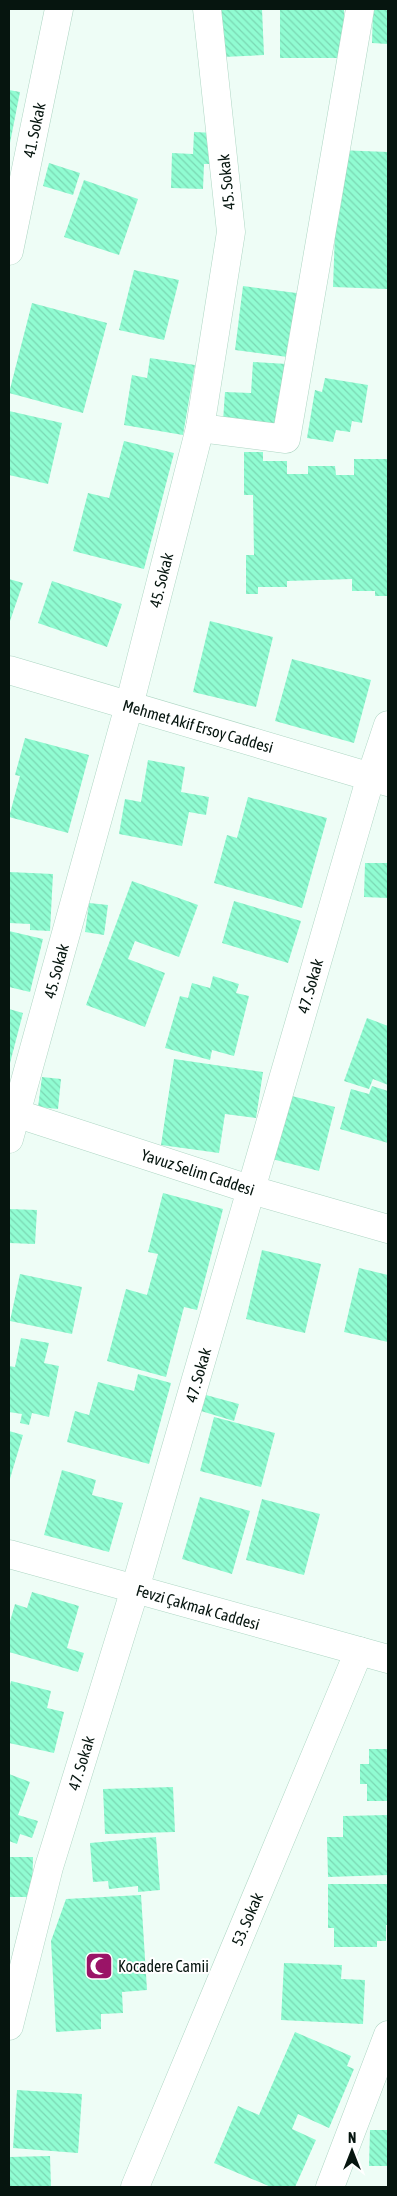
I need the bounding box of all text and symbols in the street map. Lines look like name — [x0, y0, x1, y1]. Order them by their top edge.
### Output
street label: 41. Sokak — [19, 101, 49, 159]
street label: 45. Sokak — [214, 153, 238, 211]
street label: 45. Sokak — [146, 551, 176, 609]
street label: Mehmet Akif Ersoy Caddesi — [120, 696, 275, 757]
street label: 45. Sokak — [40, 942, 72, 1000]
street label: 47. Sokak — [294, 957, 326, 1015]
street label: Yavuz Selim Caddesi — [139, 1145, 257, 1199]
street label: 47. Sokak — [182, 1346, 214, 1404]
street label: Fevzi Çakmak Caddesi — [134, 1581, 262, 1634]
street label: 47. Sokak — [64, 1734, 98, 1792]
street label: 53. Sokak — [228, 1890, 266, 1948]
mosque icon: Kocadere Camii — [84, 1951, 114, 1981]
place label: Kocadere Camii — [118, 1957, 209, 1975]
north arrow — [327, 2126, 377, 2176]
text: N — [348, 2130, 356, 2146]

